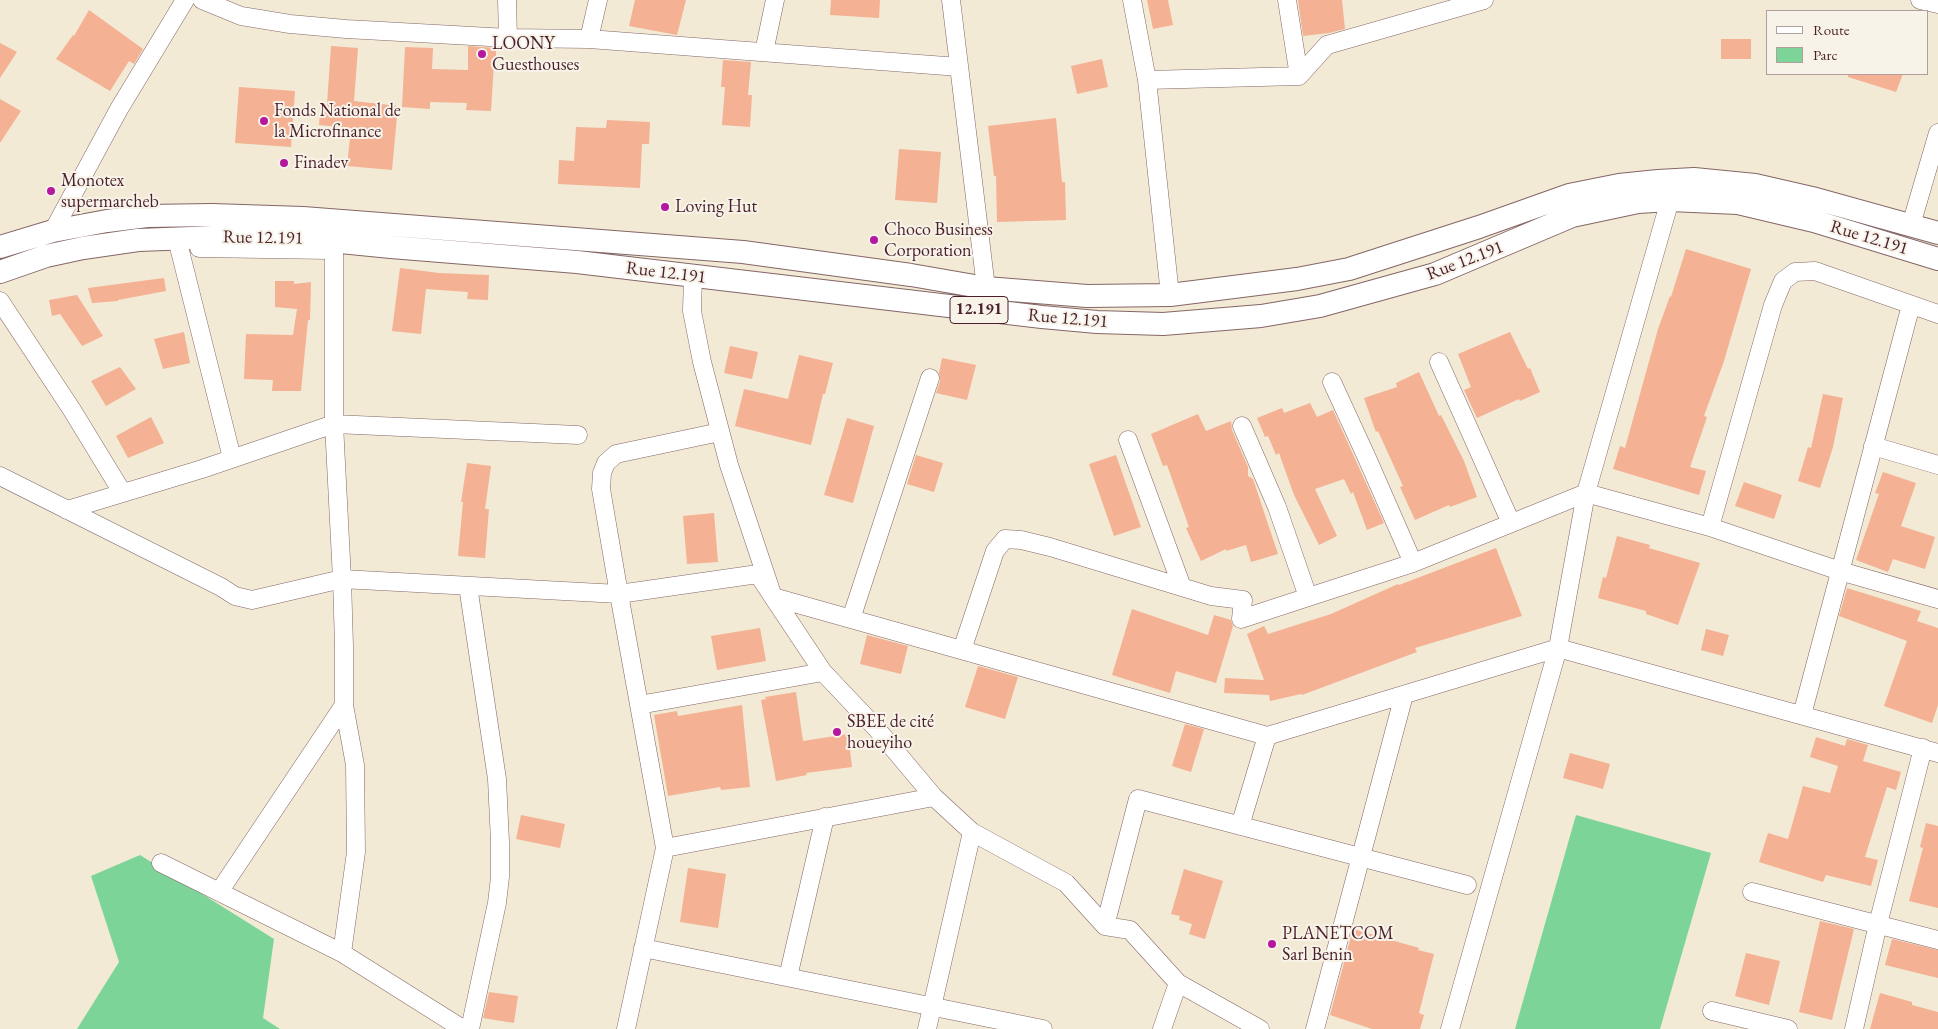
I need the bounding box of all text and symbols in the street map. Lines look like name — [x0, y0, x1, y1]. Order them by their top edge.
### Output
legend — [1766, 10, 1928, 75]
text: Route — [1813, 20, 1850, 39]
place label: LOONY Guesthouses — [492, 33, 579, 76]
text: Parc — [1813, 45, 1838, 64]
marker: LOONY Guesthouses — [476, 48, 488, 60]
place label: Fonds National de la Microfinance — [274, 100, 401, 142]
marker: Fonds National de la Microfinance — [258, 115, 270, 127]
place label: Finadev — [294, 152, 348, 174]
marker: Finadev — [278, 157, 290, 169]
place label: Monotex supermarcheb — [61, 170, 159, 212]
marker: Monotex supermarcheb — [45, 185, 57, 197]
place label: Loving Hut — [675, 196, 757, 218]
marker: Loving Hut — [659, 201, 671, 213]
street label: Rue 12.191 — [1827, 216, 1911, 260]
place label: Choco Business Corporation — [884, 219, 993, 262]
street label: Rue 12.191 — [223, 227, 303, 249]
marker: Choco Business Corporation — [868, 234, 880, 246]
street label: Rue 12.191 — [1424, 237, 1506, 285]
street label: Rue 12.191 — [625, 257, 707, 289]
road number: 12.191 — [950, 296, 1008, 324]
street label: Rue 12.191 — [1027, 305, 1109, 333]
place label: SBEE de cité houeyiho — [847, 711, 934, 754]
marker: SBEE de cité houeyiho — [831, 726, 843, 738]
place label: PLANETCOM Sarl Benin — [1282, 923, 1394, 966]
marker: PLANETCOM Sarl Benin — [1266, 938, 1278, 950]

